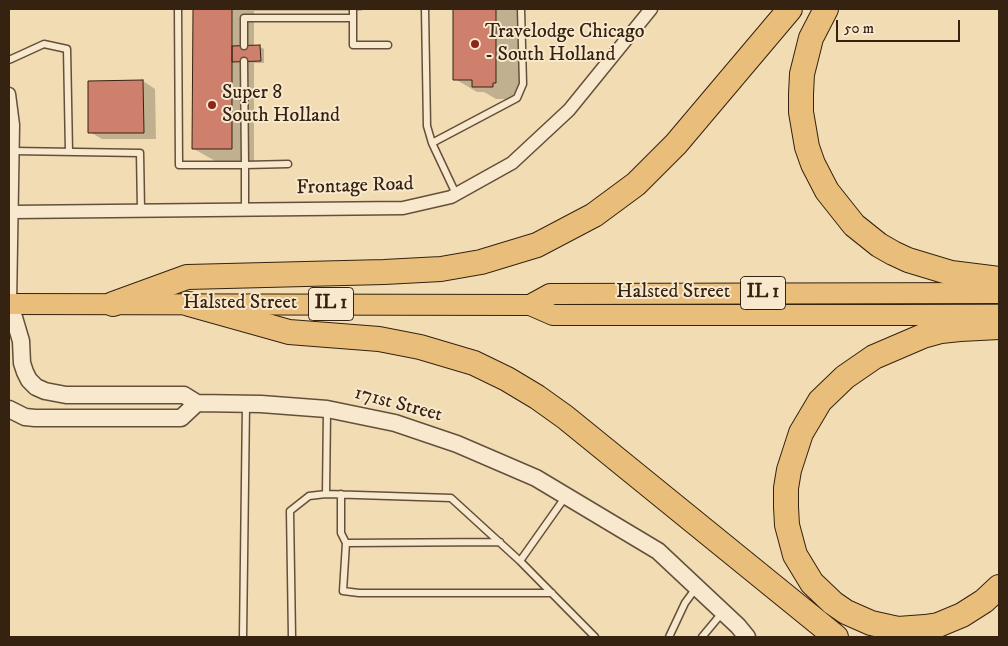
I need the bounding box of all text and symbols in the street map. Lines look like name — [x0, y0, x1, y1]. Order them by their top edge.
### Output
scale bar — [838, 10, 962, 42]
text: 50 m — [844, 19, 874, 38]
place label: Travelodge Chicago - South Holland — [485, 21, 644, 68]
marker: Travelodge Chicago - South Holland — [469, 38, 481, 50]
place label: Super 8 South Holland — [222, 82, 340, 129]
marker: Super 8 South Holland — [206, 99, 218, 111]
street label: Frontage Road — [296, 173, 414, 201]
road number: IL 1 — [740, 276, 786, 310]
street label: Halsted Street — [616, 281, 730, 305]
road number: IL 1 — [308, 288, 354, 320]
street label: Halsted Street — [183, 292, 297, 316]
street label: 171st Street — [351, 382, 445, 428]

